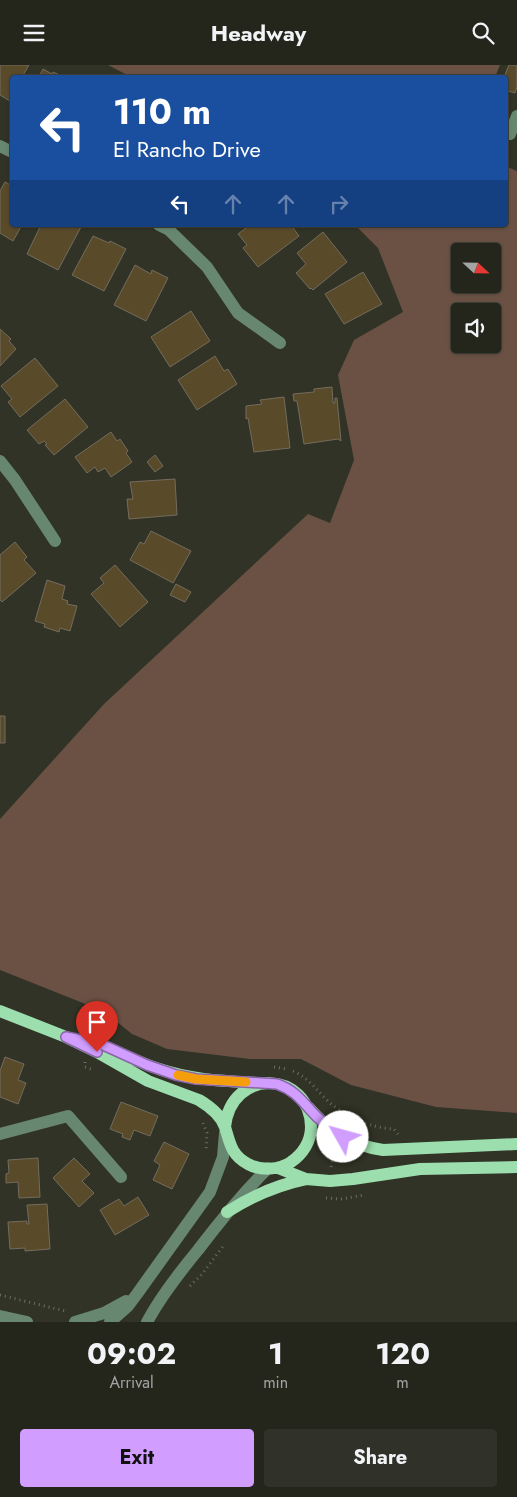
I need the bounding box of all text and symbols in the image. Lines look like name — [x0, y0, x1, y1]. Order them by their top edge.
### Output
text: Headway — [211, 17, 306, 49]
icon: menu — [20, 19, 48, 47]
icon: search — [469, 19, 497, 47]
text: 110 m — [113, 87, 211, 137]
icon: left — [30, 95, 95, 160]
text: El Rancho Drive — [113, 133, 261, 165]
icon: left — [166, 190, 194, 218]
icon: ahead — [219, 190, 247, 218]
icon: ahead — [272, 190, 300, 218]
icon: right — [325, 190, 353, 218]
north arrow — [451, 243, 501, 293]
map controls — [451, 243, 501, 353]
button: sound — [451, 303, 501, 353]
pin — [76, 1001, 118, 1052]
icon: arrive — [83, 1008, 111, 1036]
position arrow — [316, 1110, 368, 1162]
text: 09:02 — [87, 1332, 176, 1375]
text: 1 — [268, 1332, 283, 1375]
text: 120 — [375, 1332, 430, 1375]
text: Arrival — [110, 1371, 154, 1394]
text: min — [263, 1371, 288, 1394]
text: m — [396, 1371, 409, 1394]
button: Exit — [20, 1429, 254, 1487]
button: Share — [264, 1429, 497, 1487]

